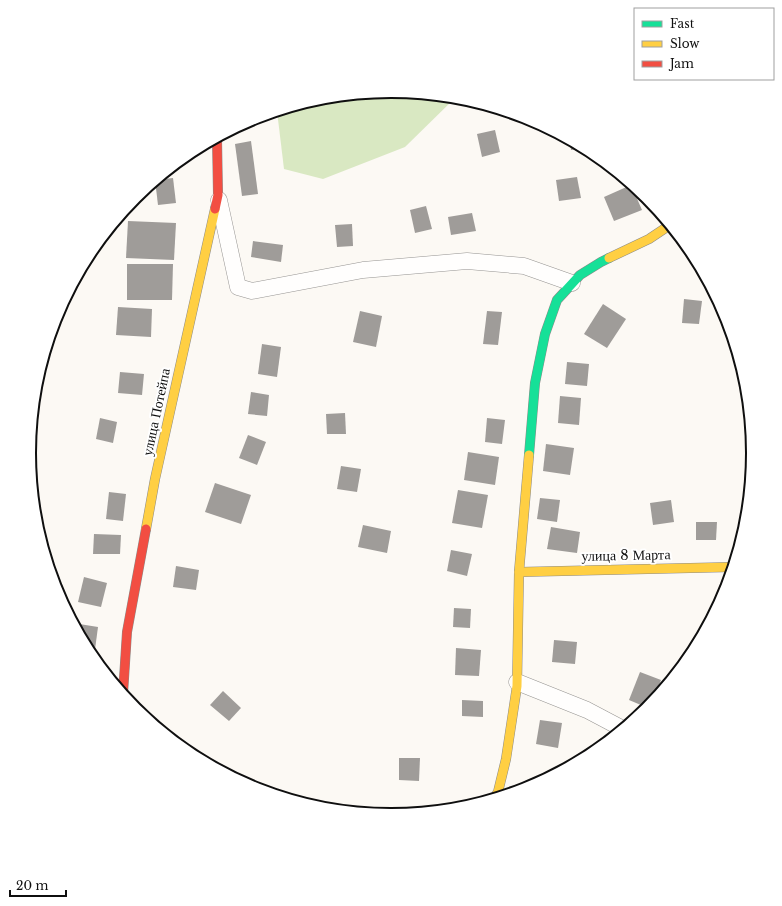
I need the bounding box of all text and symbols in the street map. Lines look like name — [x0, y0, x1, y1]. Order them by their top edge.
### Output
legend — [634, 8, 774, 80]
text: Fast — [670, 16, 695, 31]
text: Slow — [670, 36, 700, 51]
text: Jam — [668, 56, 694, 71]
street label: улица Потейпа — [138, 366, 174, 457]
street label: улица 8 Марта — [581, 545, 671, 565]
scale bar — [10, 872, 66, 898]
text: 20 m — [16, 878, 48, 893]

